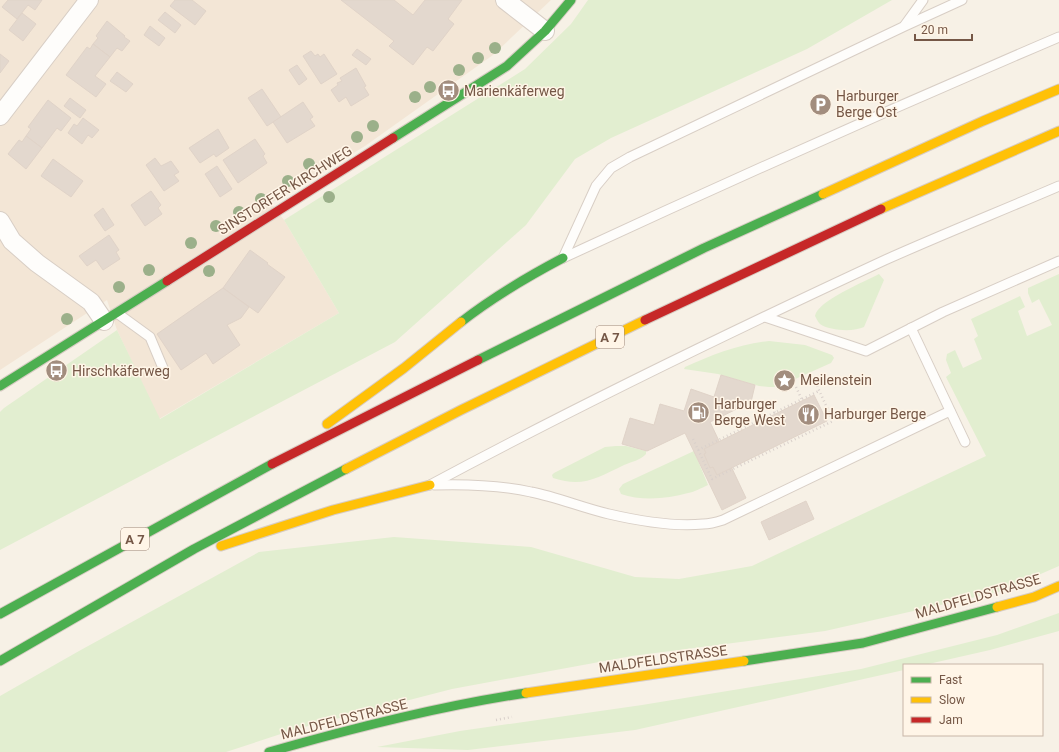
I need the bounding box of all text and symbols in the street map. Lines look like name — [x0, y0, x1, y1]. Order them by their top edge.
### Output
scale bar — [915, 16, 972, 42]
text: 20 m — [921, 23, 948, 37]
bus stop icon: Marienkäferweg — [436, 78, 462, 104]
place label: Marienkäferweg — [464, 83, 565, 99]
place label: Harburger Berge Ost — [836, 88, 899, 120]
parking icon: Harburger Berge Ost — [808, 91, 834, 117]
street label: SINSTORFER KIRCHWEG — [215, 142, 355, 238]
road number: A 7 — [596, 326, 624, 348]
bus stop icon: Hirschkäferweg — [43, 358, 69, 384]
place label: Hirschkäferweg — [72, 363, 170, 379]
place icon: Meilenstein — [771, 367, 797, 393]
place label: Meilenstein — [800, 372, 872, 388]
place label: Harburger Berge West — [714, 396, 785, 428]
fuel station icon: Harburger Berge West — [685, 399, 711, 425]
restaurant icon: Harburger Berge — [795, 401, 821, 427]
place label: Harburger Berge — [824, 406, 926, 422]
road number: A 7 — [121, 528, 149, 550]
street label: MALDFELDSTRASSE — [913, 570, 1043, 622]
street label: MALDFELDSTRASSE — [598, 642, 728, 676]
legend — [903, 664, 1043, 736]
text: Fast — [939, 673, 962, 687]
text: Slow — [939, 693, 965, 707]
street label: MALDFELDSTRASSE — [279, 696, 409, 742]
text: Jam — [939, 713, 963, 727]

